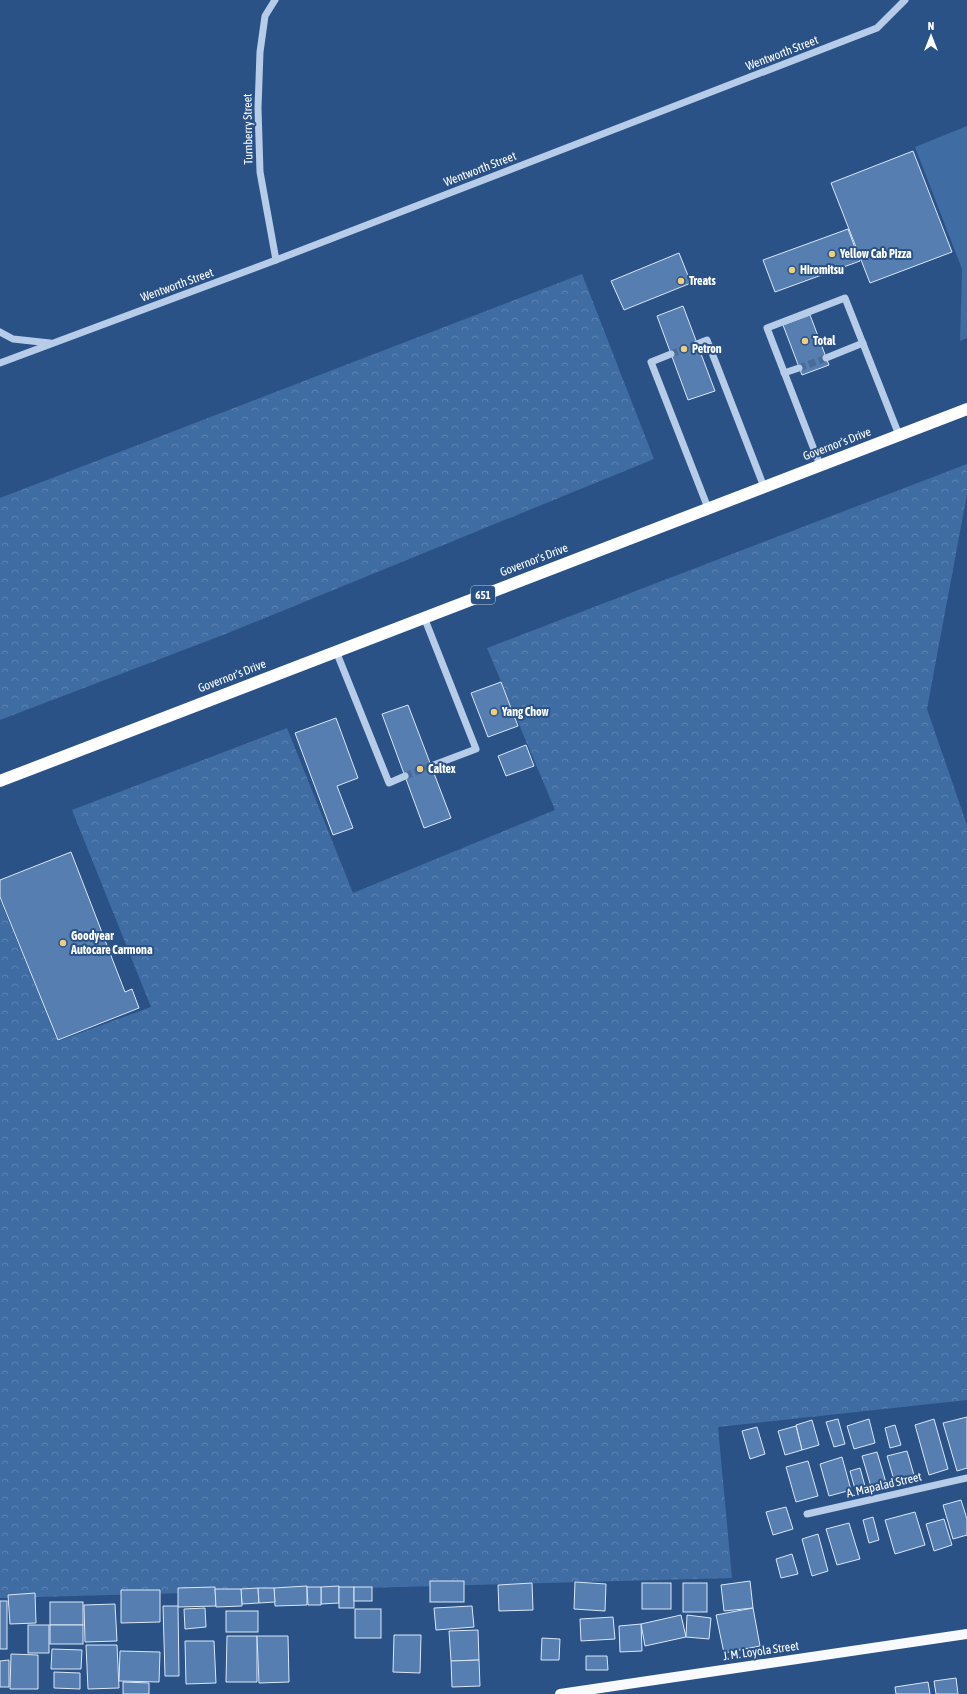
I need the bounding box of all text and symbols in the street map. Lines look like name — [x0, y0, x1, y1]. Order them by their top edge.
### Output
north arrow — [911, 16, 951, 56]
text: N — [928, 20, 934, 32]
street label: Wentworth Street — [744, 33, 821, 73]
street label: Turnberry Street — [240, 93, 256, 165]
street label: Wentworth Street — [442, 149, 519, 189]
place label: Yellow Cab Pizza — [839, 247, 912, 261]
marker: Yellow Cab Pizza — [827, 249, 837, 259]
place label: Hiromitsu — [800, 263, 844, 277]
street label: Wentworth Street — [139, 265, 216, 305]
marker: Hiromitsu — [787, 265, 797, 275]
place label: Treats — [689, 274, 717, 288]
marker: Treats — [676, 276, 686, 286]
place label: Total — [813, 334, 836, 348]
marker: Total — [800, 336, 810, 346]
place label: Petron — [692, 342, 722, 356]
marker: Petron — [679, 344, 689, 354]
street label: Governor's Drive — [801, 425, 873, 463]
street label: Governor's Drive — [498, 541, 570, 579]
road number: 651 — [471, 586, 495, 604]
street label: Governor's Drive — [196, 657, 268, 695]
place label: Yang Chow — [501, 705, 550, 719]
marker: Yang Chow — [489, 707, 499, 717]
place label: Caltex — [428, 762, 456, 776]
marker: Caltex — [415, 764, 425, 774]
place label: Goodyear Autocare Carmona — [70, 929, 153, 957]
marker: Goodyear Autocare Carmona — [58, 938, 68, 948]
street label: A. Mapalad Street — [845, 1469, 924, 1500]
street label: J. M. Loyola Street — [722, 1639, 800, 1663]

